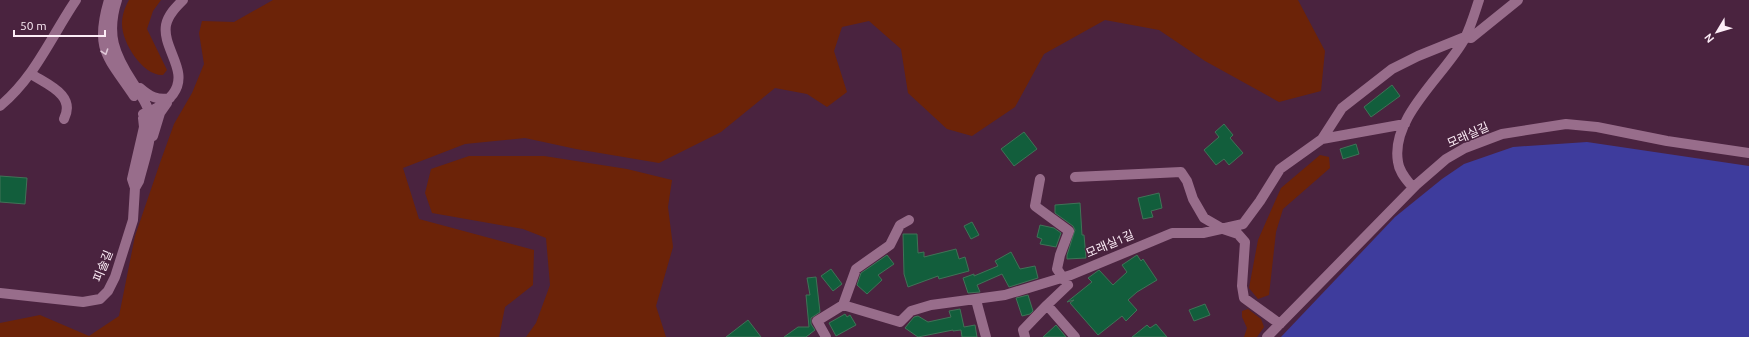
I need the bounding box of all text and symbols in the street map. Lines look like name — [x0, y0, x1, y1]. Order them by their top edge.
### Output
scale bar — [14, 12, 105, 38]
north arrow — [1697, 12, 1737, 52]
text: 50 m — [20, 19, 47, 32]
text: N — [1702, 31, 1716, 45]
one-way arrow — [100, 48, 109, 55]
street label: 모래실길 — [1445, 120, 1491, 149]
street label: 모래실1길 — [1084, 228, 1136, 259]
street label: 피솔길 — [90, 248, 115, 284]

